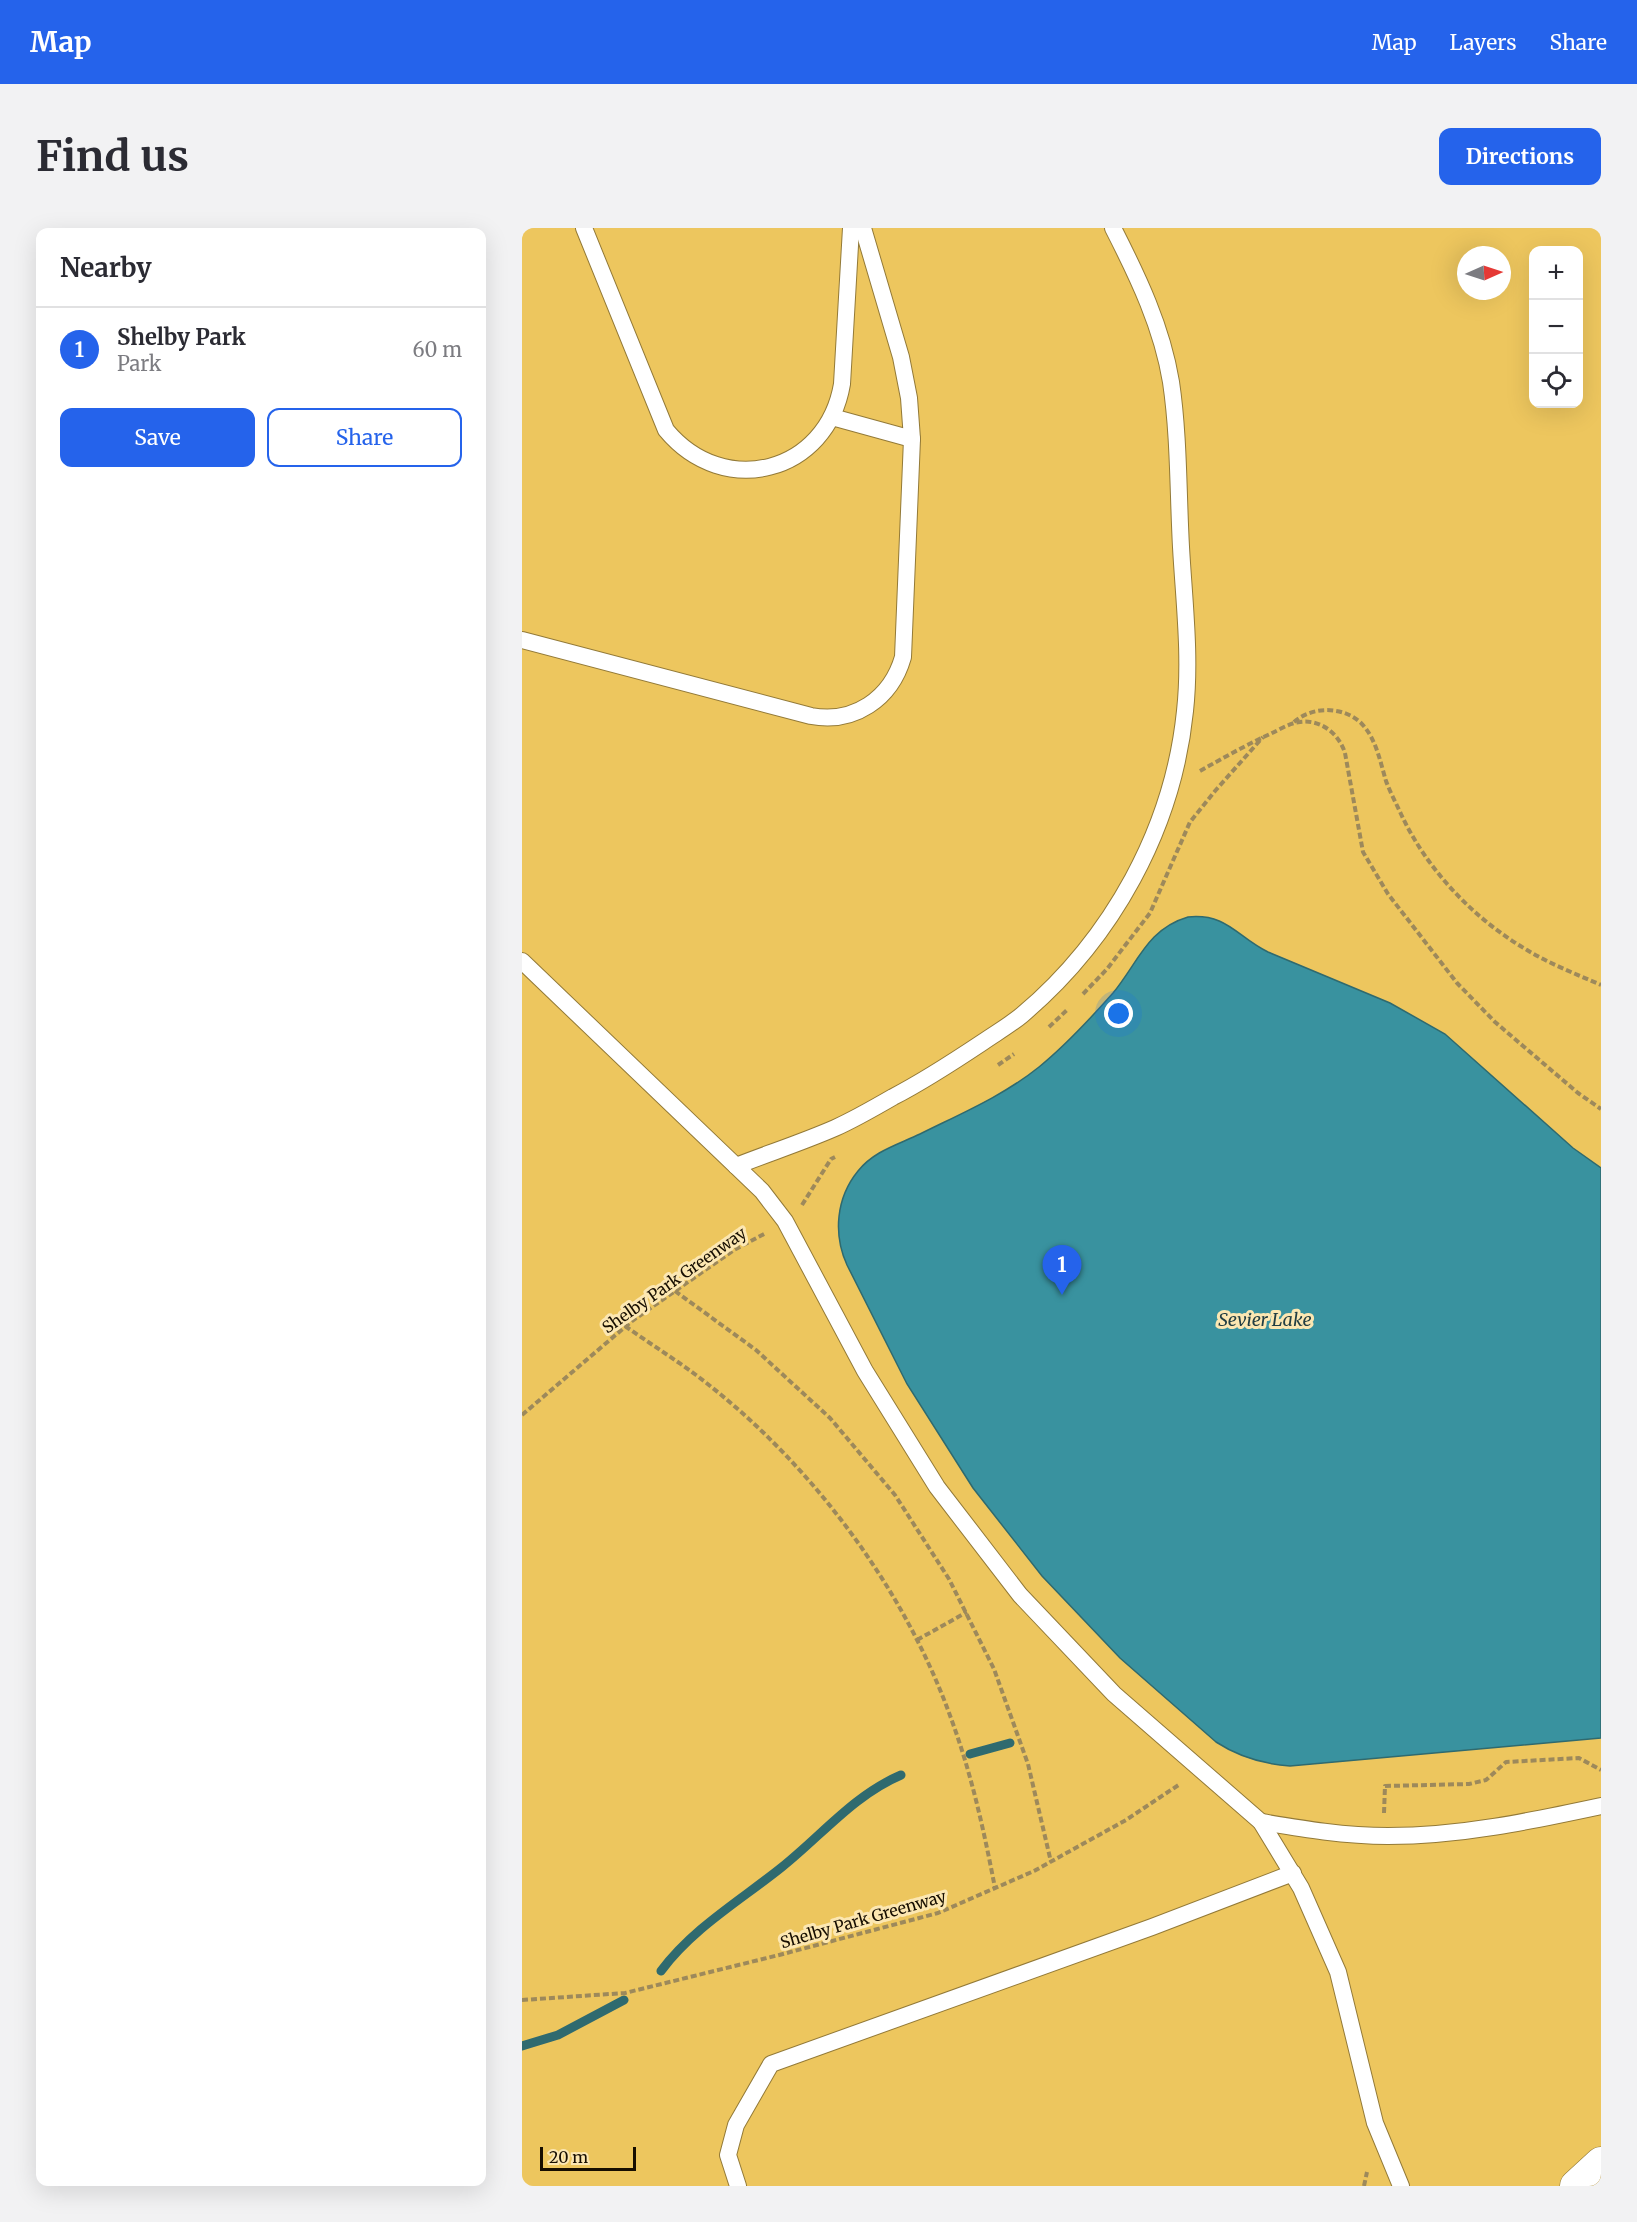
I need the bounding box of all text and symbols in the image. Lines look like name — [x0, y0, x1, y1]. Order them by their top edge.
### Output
text: Map — [30, 24, 92, 60]
text: Map — [1372, 29, 1417, 56]
text: Layers — [1450, 29, 1517, 56]
text: Share — [1550, 29, 1607, 56]
button: Directions — [1439, 128, 1601, 185]
text: Find us — [36, 130, 189, 182]
north arrow — [1457, 246, 1511, 300]
map controls — [1529, 246, 1583, 408]
button: + — [1529, 246, 1583, 300]
text: Nearby — [60, 251, 152, 284]
button: − — [1529, 300, 1583, 354]
text: Shelby Park — [117, 323, 246, 351]
text: 1 — [75, 337, 84, 362]
text: 60 m — [412, 337, 462, 362]
text: Park — [117, 351, 161, 376]
button: locate — [1529, 354, 1583, 408]
button: Save — [60, 408, 255, 467]
button: Share — [267, 408, 462, 467]
your location — [1104, 999, 1133, 1028]
street label: Shelby Park Greenway — [598, 1222, 751, 1337]
pin: 1 — [1042, 1246, 1082, 1295]
water label: Sevier Lake — [1218, 1308, 1312, 1331]
street label: Shelby Park Greenway — [778, 1886, 949, 1952]
scale bar — [540, 2144, 636, 2172]
text: 20 m — [549, 2147, 588, 2167]

